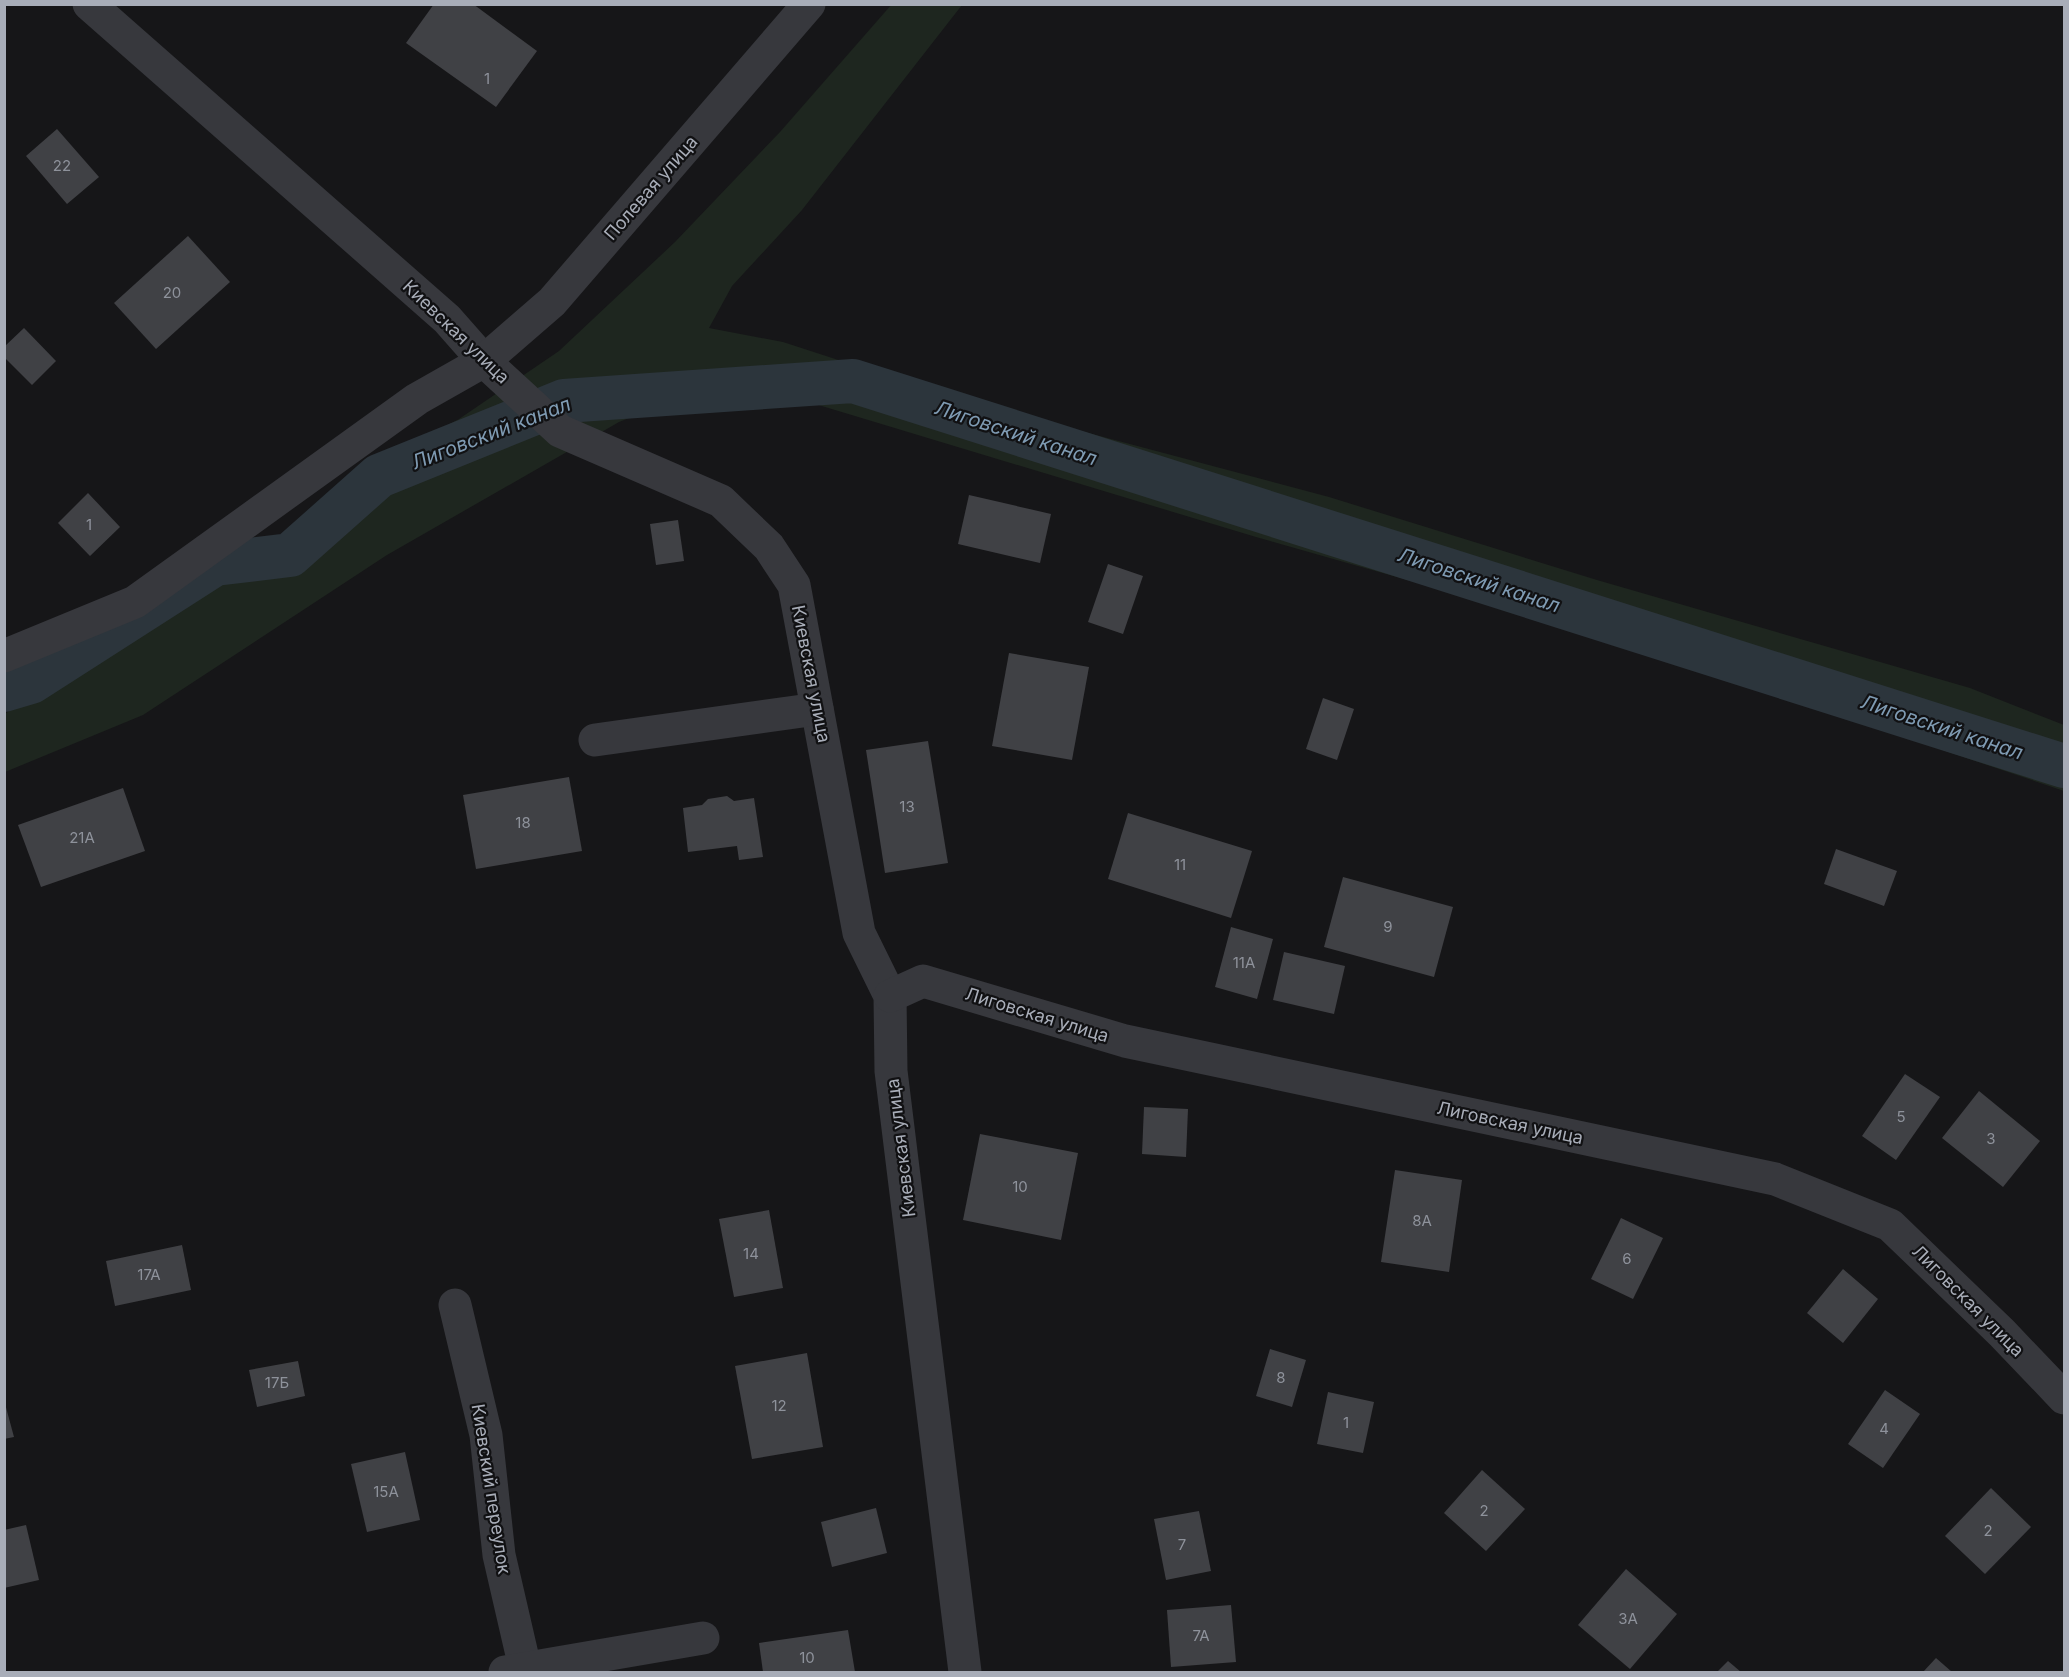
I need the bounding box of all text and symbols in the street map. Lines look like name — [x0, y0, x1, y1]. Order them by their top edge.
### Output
house number: 1 — [484, 69, 490, 88]
street label: Полевая улица — [600, 131, 702, 244]
house number: 22 — [53, 156, 71, 175]
street label: Киевская улица — [399, 276, 514, 388]
house number: 20 — [163, 283, 181, 302]
water label: Лиговский канал — [408, 392, 574, 474]
water label: Лиговский канал — [932, 395, 1100, 471]
house number: 1 — [86, 515, 92, 534]
water label: Лиговский канал — [1395, 542, 1563, 618]
street label: Киевская улица — [788, 603, 835, 744]
water label: Лиговский канал — [1858, 689, 2026, 765]
house number: 13 — [899, 797, 915, 816]
house number: 18 — [515, 813, 531, 832]
house number: 21А — [69, 828, 95, 847]
house number: 11 — [1174, 855, 1186, 874]
house number: 9 — [1383, 917, 1393, 936]
house number: 11А — [1233, 953, 1255, 972]
street label: Лиговская улица — [963, 983, 1111, 1046]
street label: Киевская улица — [882, 1077, 919, 1219]
street label: Лиговская улица — [1435, 1097, 1585, 1148]
house number: 5 — [1896, 1107, 1906, 1126]
house number: 3 — [1986, 1129, 1996, 1148]
house number: 10 — [1012, 1177, 1028, 1196]
house number: 8А — [1412, 1211, 1432, 1230]
street label: Лиговская улица — [1908, 1241, 2028, 1361]
house number: 14 — [743, 1244, 759, 1263]
house number: 6 — [1622, 1249, 1632, 1268]
house number: 17А — [137, 1265, 161, 1284]
house number: 8 — [1276, 1368, 1286, 1387]
house number: 17Б — [265, 1373, 289, 1392]
house number: 12 — [771, 1396, 787, 1415]
street label: Киевский переулок — [468, 1402, 515, 1576]
house number: 1 — [1343, 1413, 1349, 1432]
house number: 4 — [1879, 1419, 1889, 1438]
house number: 15А — [373, 1482, 399, 1501]
house number: 2 — [1479, 1501, 1489, 1520]
house number: 2 — [1983, 1521, 1993, 1540]
house number: 7 — [1178, 1535, 1186, 1554]
house number: 3А — [1618, 1609, 1638, 1628]
house number: 7А — [1192, 1626, 1210, 1645]
house number: 10 — [799, 1648, 815, 1667]

